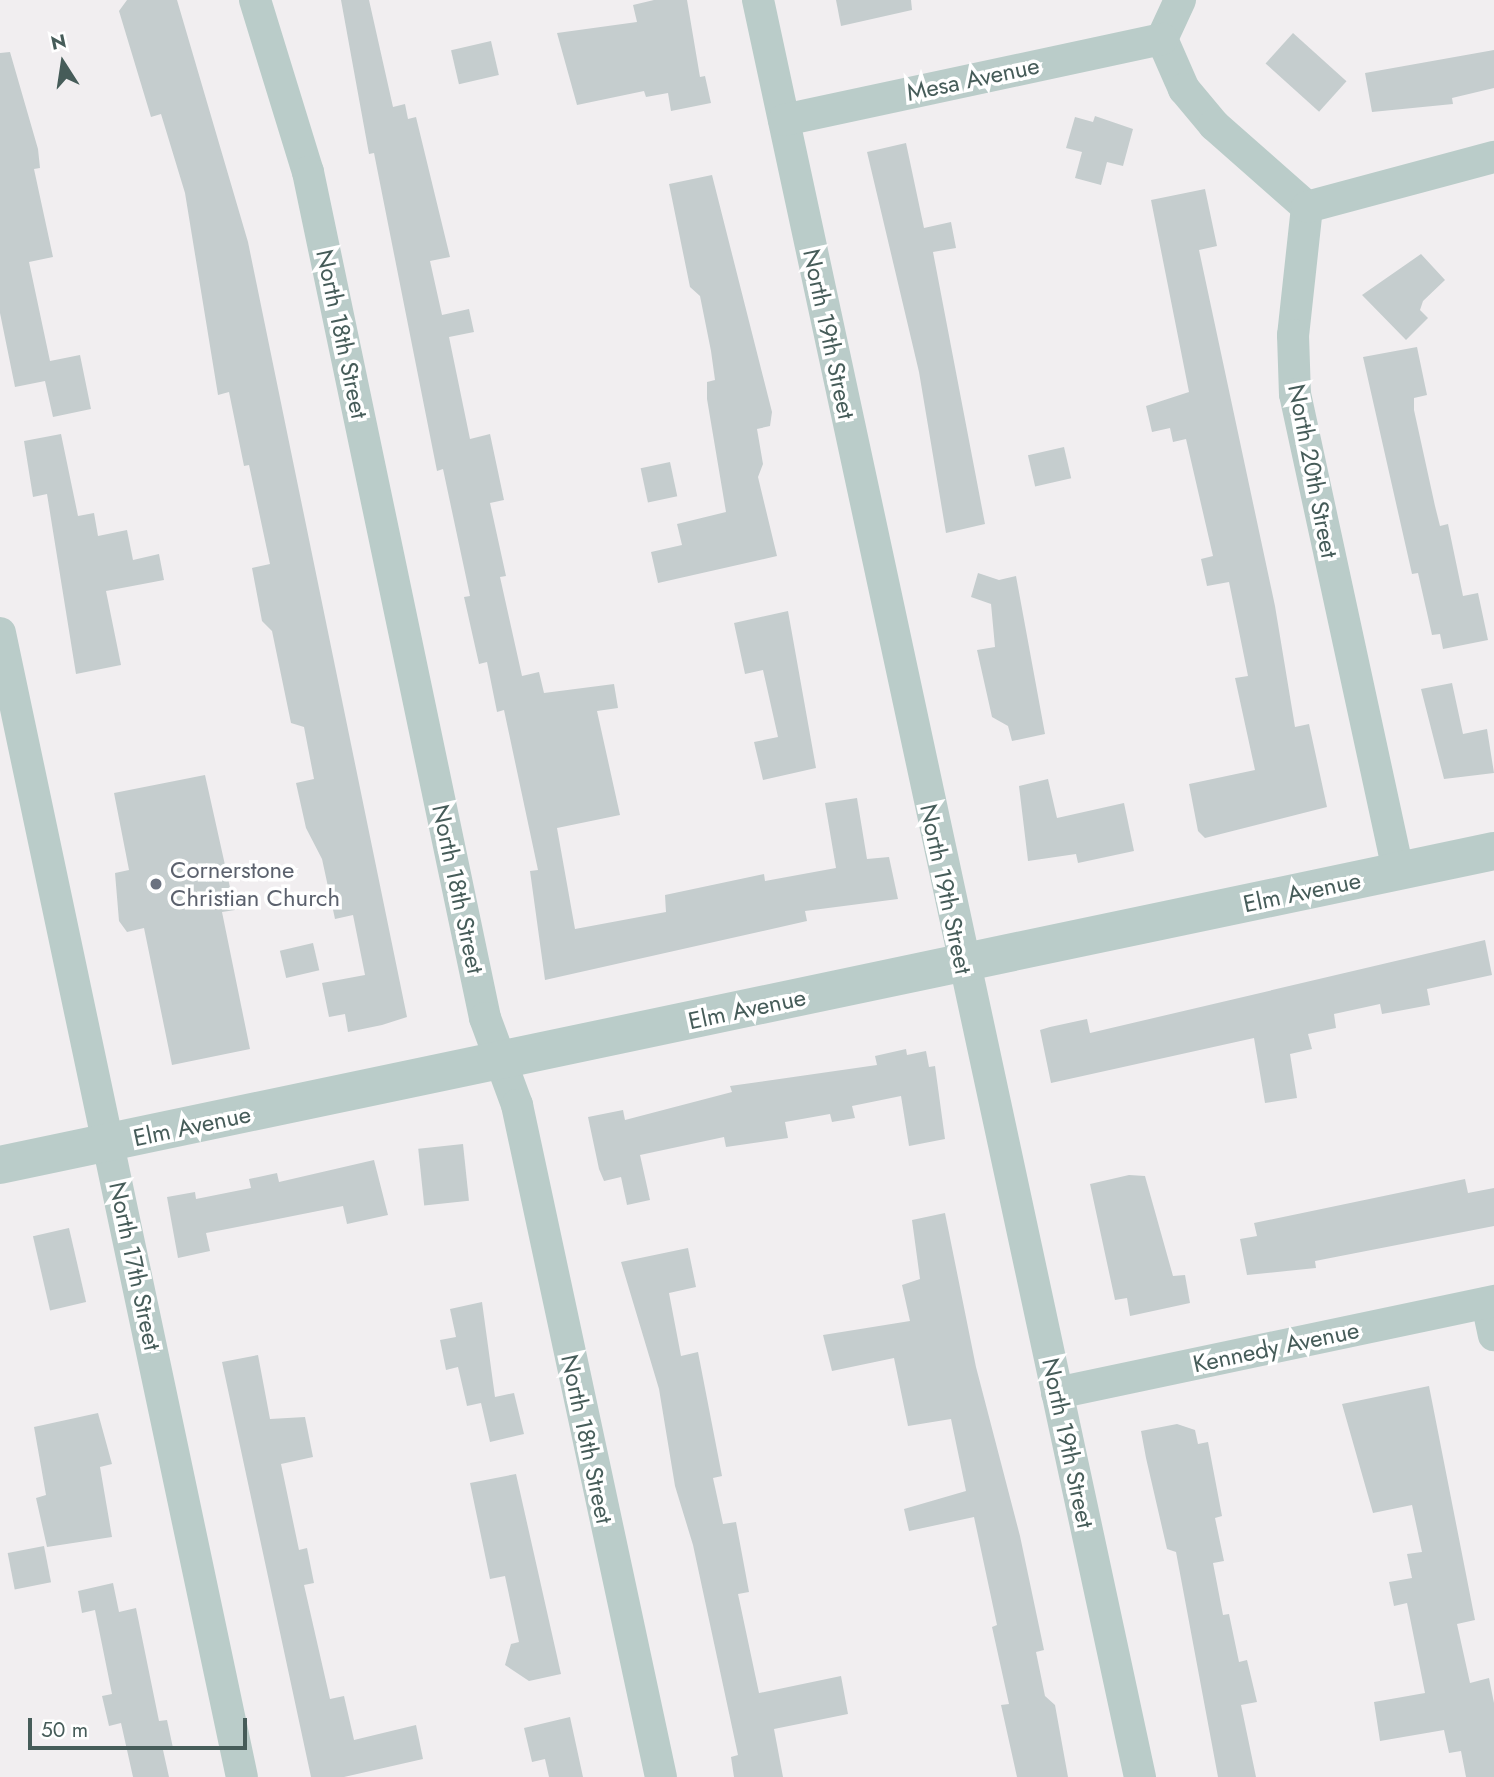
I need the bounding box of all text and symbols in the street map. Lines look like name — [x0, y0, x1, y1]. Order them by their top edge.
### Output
text: N — [48, 27, 69, 57]
north arrow — [28, 28, 98, 98]
street label: Mesa Avenue — [904, 51, 1042, 107]
street label: North 19th Street — [797, 246, 861, 422]
street label: North 18th Street — [310, 247, 374, 421]
street label: North 20th Street — [1282, 382, 1344, 560]
street label: North 19th Street — [914, 801, 978, 977]
street label: North 18th Street — [426, 802, 490, 976]
place label: Cornerstone Christian Church — [170, 856, 340, 912]
street label: Elm Avenue — [1241, 866, 1363, 918]
marker: Cornerstone Christian Church — [148, 876, 164, 892]
street label: Elm Avenue — [686, 983, 808, 1035]
street label: Elm Avenue — [131, 1100, 253, 1152]
street label: North 17th Street — [103, 1179, 167, 1353]
street label: Kennedy Avenue — [1190, 1315, 1362, 1379]
street label: North 18th Street — [555, 1352, 619, 1526]
street label: North 19th Street — [1036, 1355, 1100, 1531]
scale bar — [32, 1704, 250, 1748]
text: 50 m — [41, 1715, 88, 1745]

